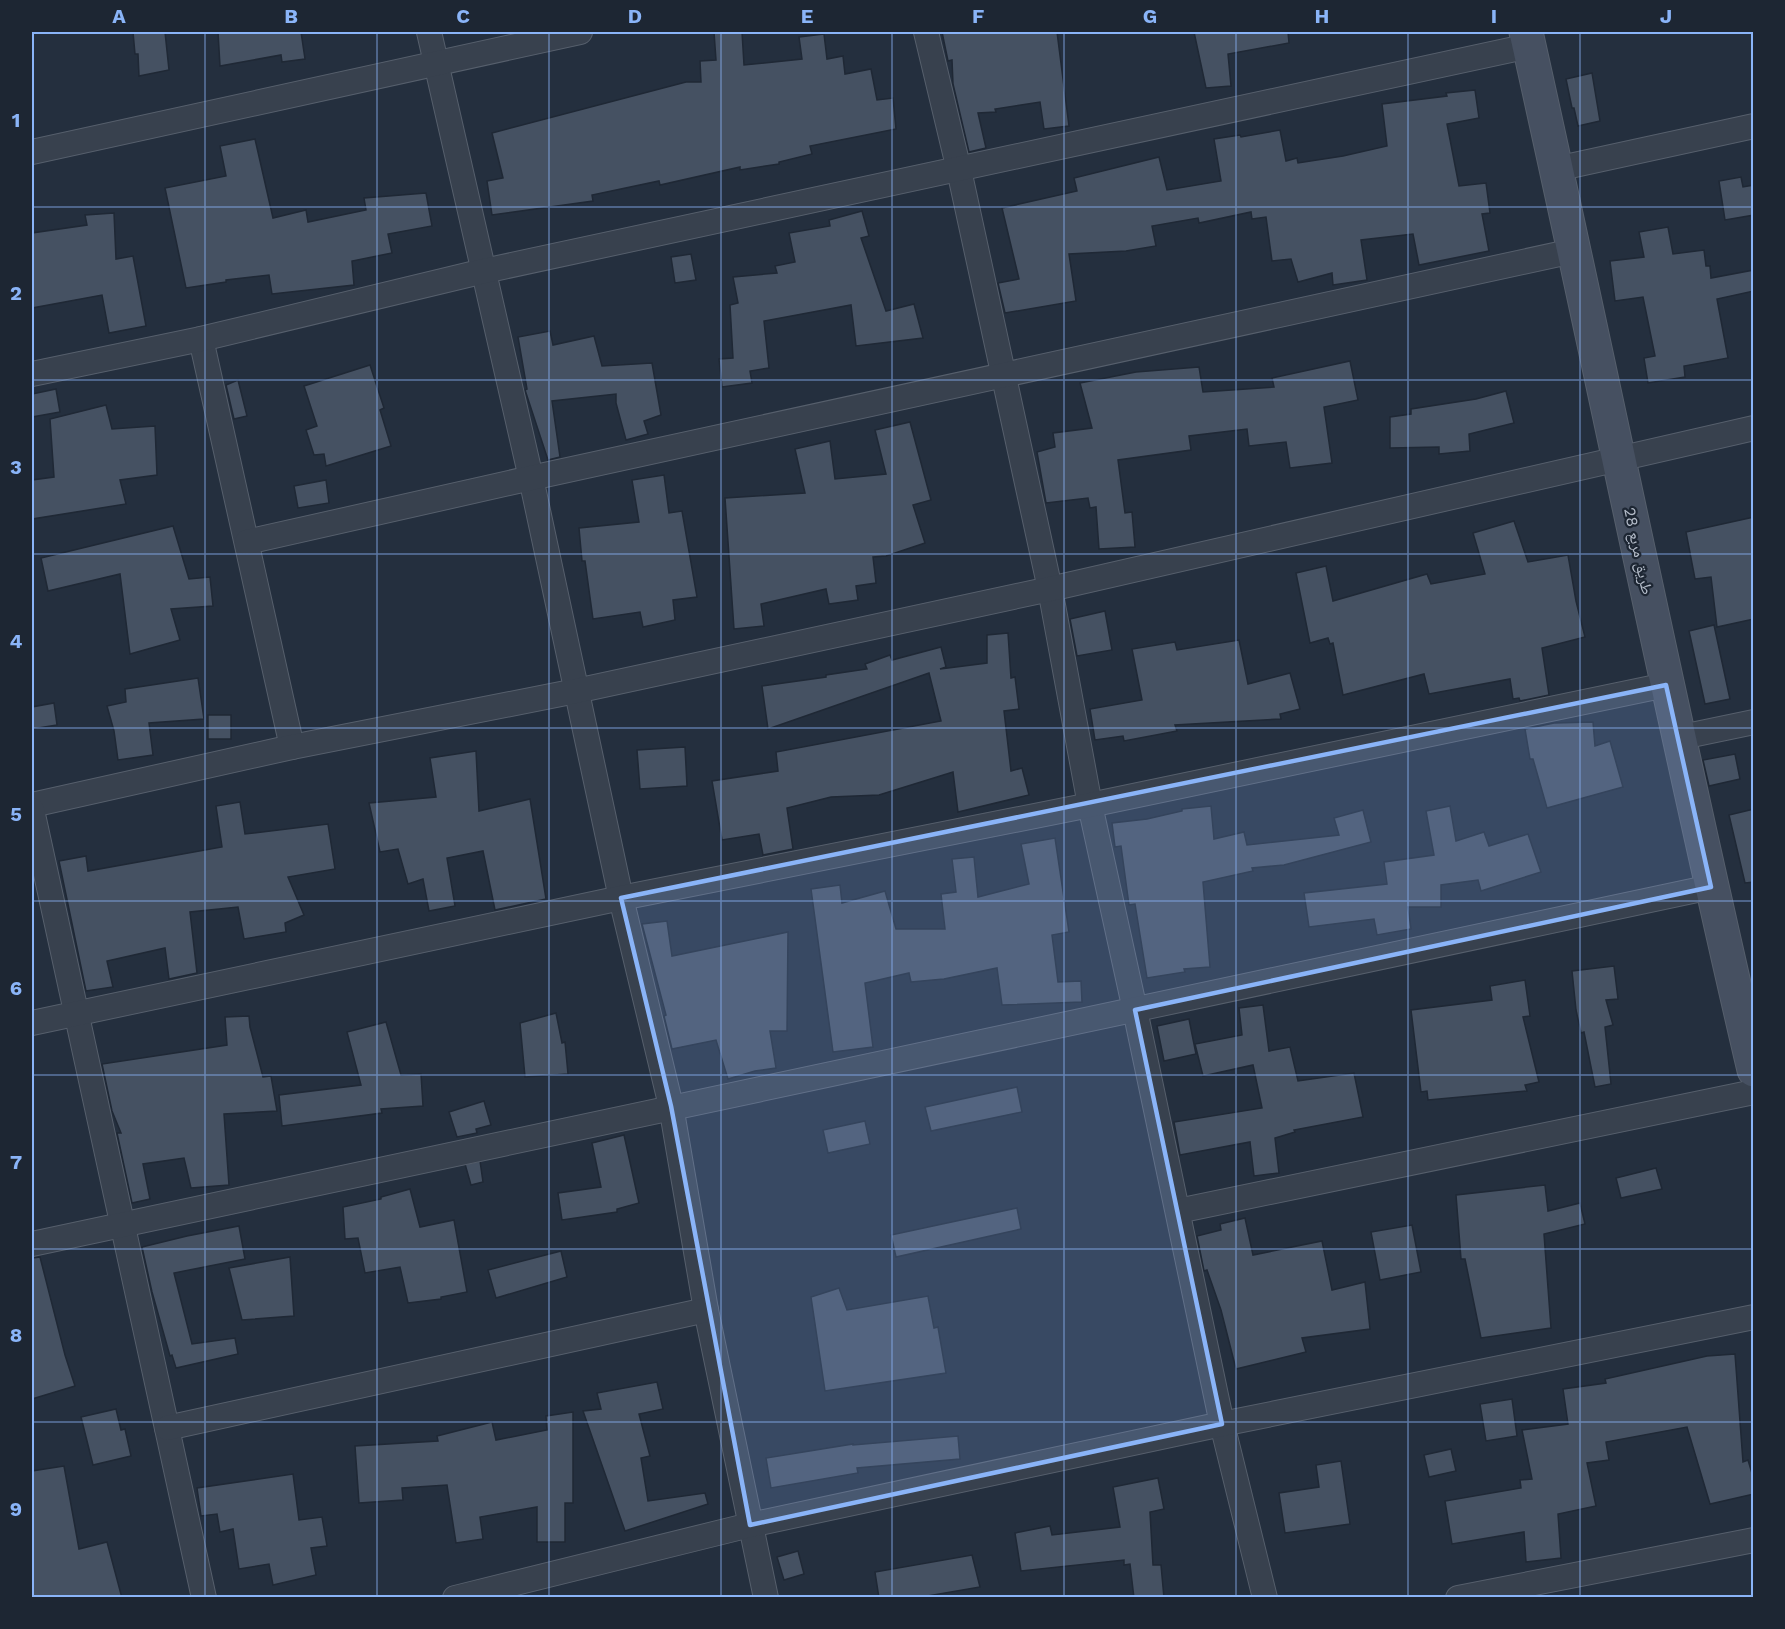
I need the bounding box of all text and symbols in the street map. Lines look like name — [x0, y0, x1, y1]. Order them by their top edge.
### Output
text: A — [112, 4, 126, 28]
text: B — [284, 4, 298, 28]
text: C — [456, 4, 470, 28]
text: D — [628, 4, 642, 28]
text: E — [801, 4, 813, 28]
text: F — [972, 4, 984, 28]
text: G — [1143, 4, 1157, 28]
text: H — [1315, 4, 1329, 28]
text: I — [1491, 4, 1497, 28]
text: J — [1660, 4, 1672, 28]
text: 1 — [12, 108, 20, 132]
text: 2 — [10, 281, 22, 305]
text: 3 — [10, 455, 22, 479]
street label: طريق مربع 28 — [1619, 506, 1657, 597]
text: 4 — [10, 629, 23, 653]
text: 5 — [10, 802, 22, 826]
text: 6 — [10, 976, 22, 1000]
text: 7 — [10, 1150, 22, 1174]
text: 8 — [10, 1323, 22, 1347]
text: 9 — [10, 1497, 22, 1521]

